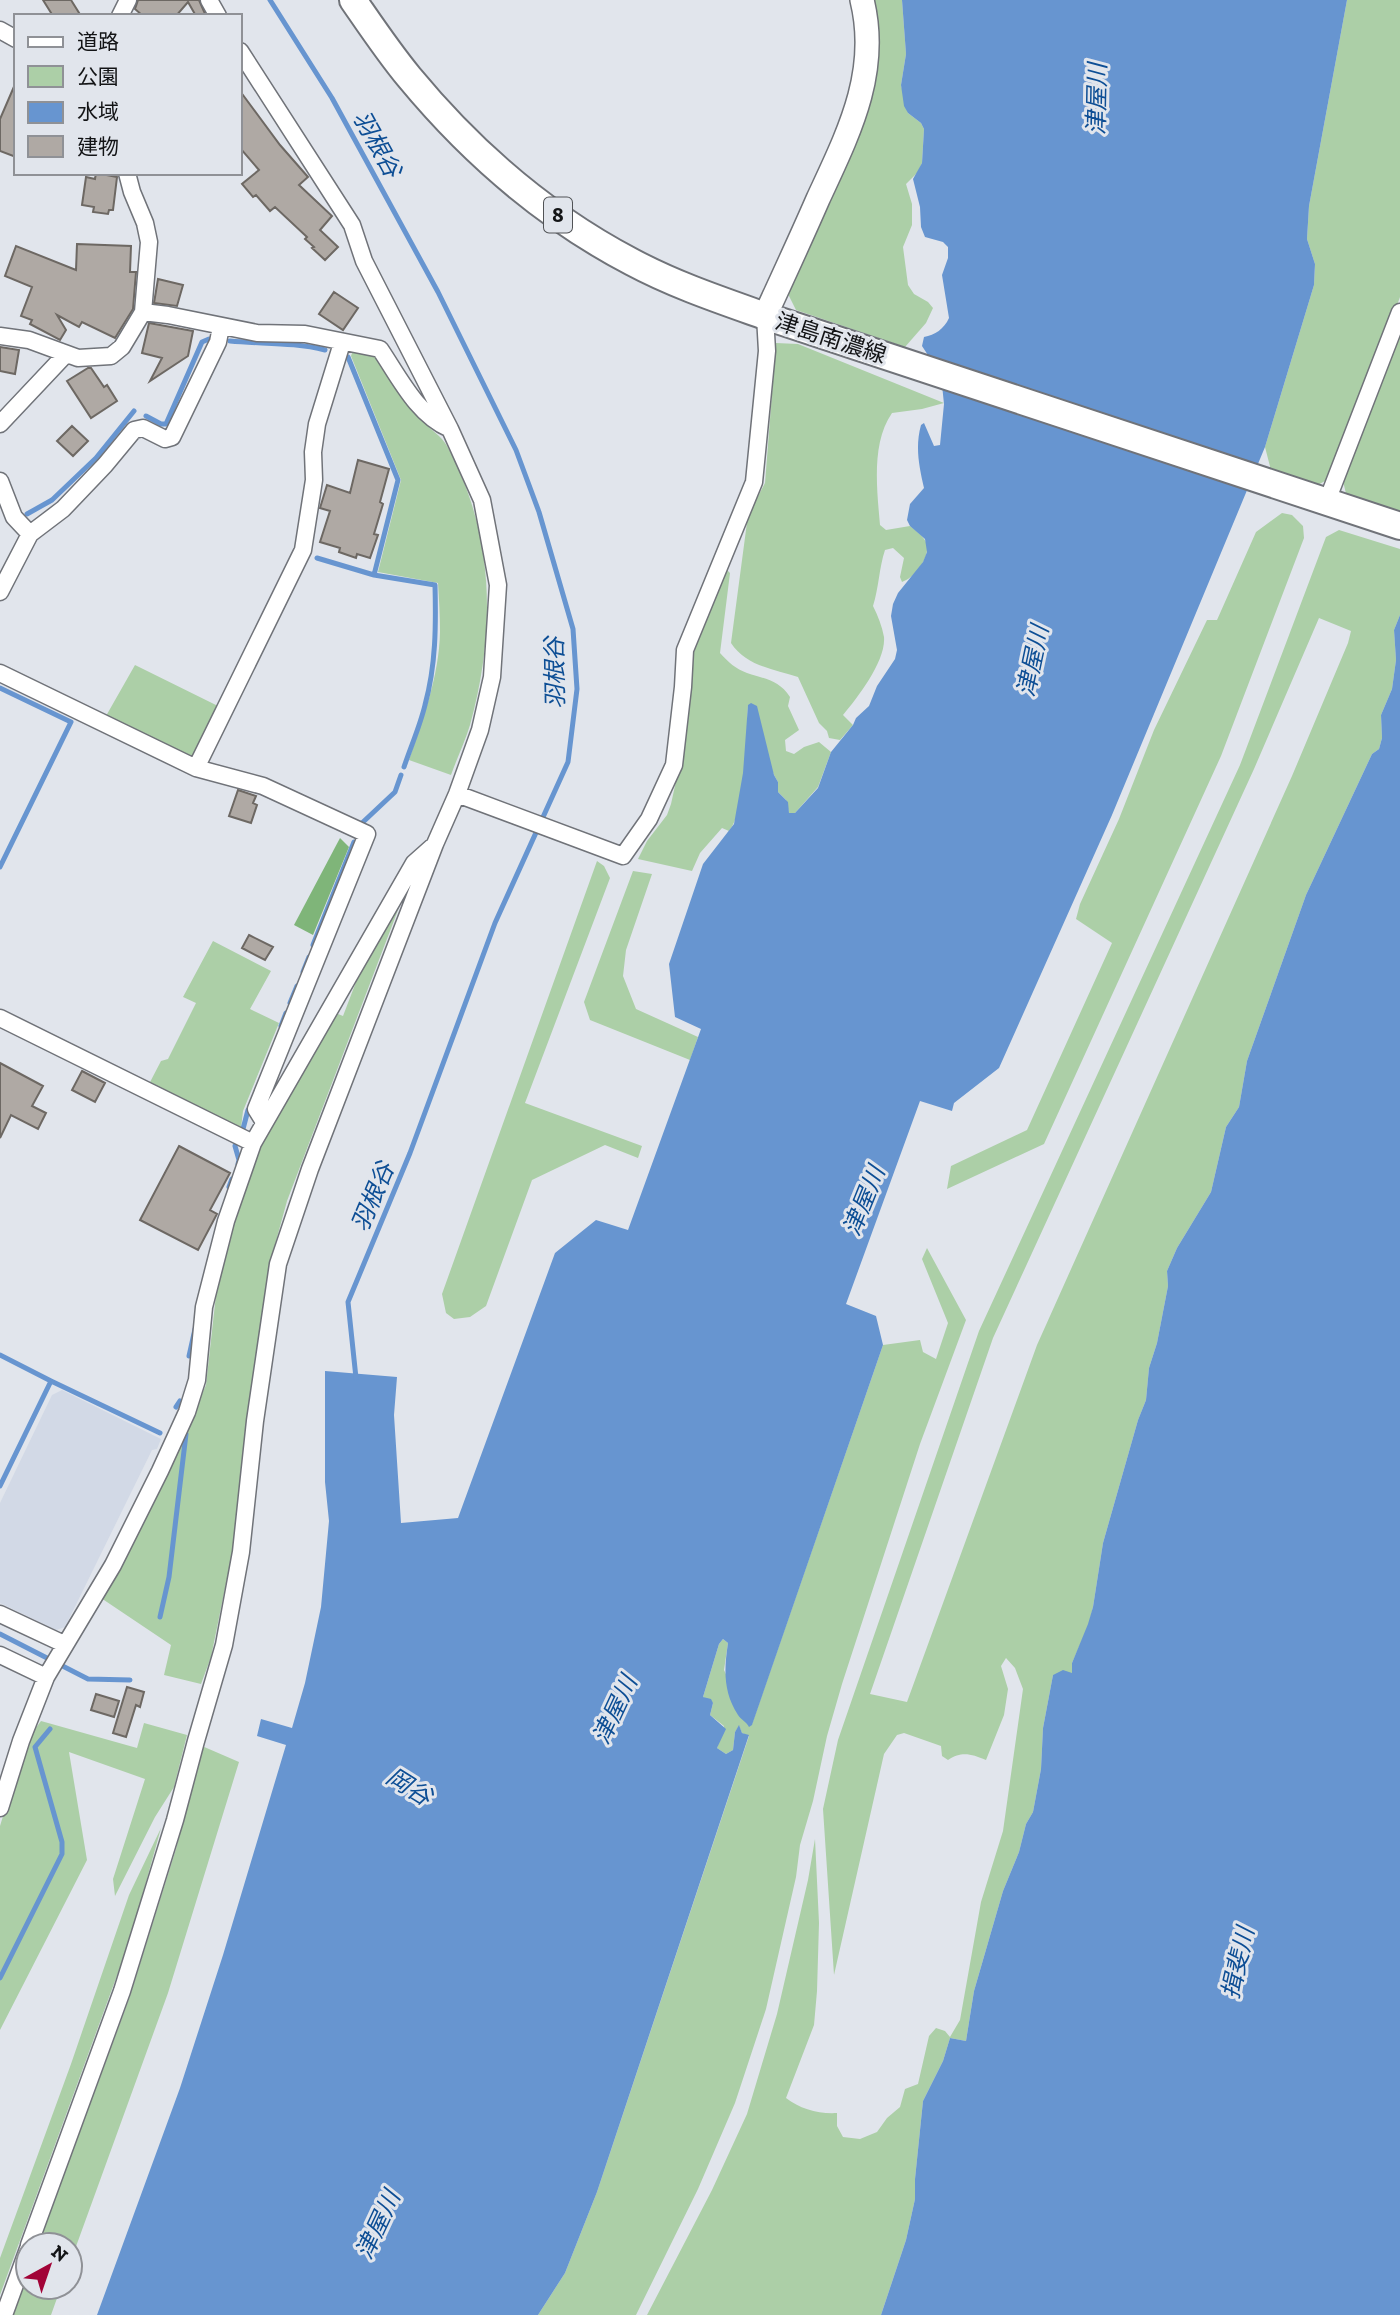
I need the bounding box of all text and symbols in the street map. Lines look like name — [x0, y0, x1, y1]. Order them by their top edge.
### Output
legend — [14, 14, 242, 175]
text: 道路 — [77, 29, 119, 54]
water label: 津屋川 — [1081, 60, 1112, 135]
text: 公園 — [77, 64, 119, 89]
text: 水域 — [77, 99, 119, 124]
water label: 羽根谷 — [347, 105, 409, 184]
text: 建物 — [77, 134, 119, 159]
road number: 8 — [544, 198, 572, 232]
street label: 津島南濃線 — [772, 307, 890, 369]
water label: 津屋川 — [1011, 620, 1055, 699]
water label: 羽根谷 — [539, 635, 570, 709]
water label: 羽根谷 — [345, 1156, 401, 1236]
water label: 津屋川 — [837, 1159, 892, 1240]
water label: 津屋川 — [586, 1668, 644, 1749]
water label: 岡谷 — [381, 1762, 439, 1813]
water label: 揖斐川 — [1215, 1922, 1260, 2001]
water label: 津屋川 — [349, 2183, 407, 2264]
north arrow — [14, 2231, 84, 2301]
text: N — [47, 2240, 73, 2267]

